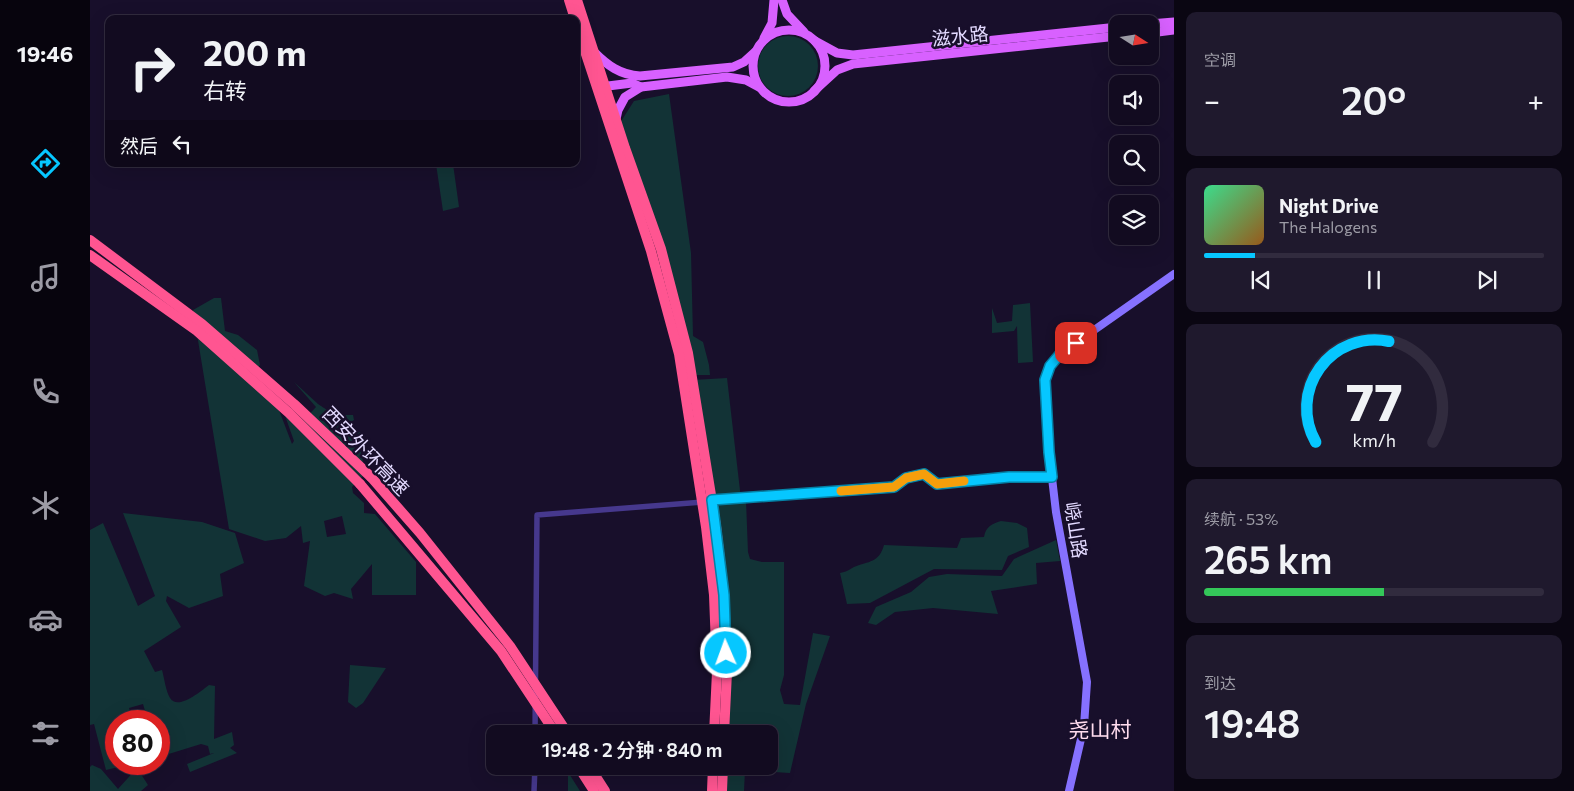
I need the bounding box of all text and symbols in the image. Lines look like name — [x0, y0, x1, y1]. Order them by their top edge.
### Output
north arrow — [1109, 15, 1159, 65]
map controls — [1109, 15, 1159, 245]
street label: 滋水路 — [930, 21, 990, 50]
text: 200 m — [203, 30, 306, 73]
icon: right — [120, 35, 185, 100]
text: 19:46 — [17, 40, 73, 67]
text: 空调 — [1204, 50, 1236, 69]
button: sound — [1109, 75, 1159, 125]
text: 20° — [1341, 76, 1406, 123]
text: 右转 — [203, 77, 247, 104]
text: − — [1204, 83, 1220, 117]
text: + — [1528, 83, 1544, 117]
icon: left — [168, 130, 196, 158]
text: 然后 — [120, 134, 158, 157]
button: search — [1109, 135, 1159, 185]
icon: directions — [28, 146, 63, 181]
text: Night Drive — [1279, 194, 1379, 217]
button: layers — [1109, 195, 1159, 245]
text: The Halogens — [1279, 217, 1377, 236]
icon: music — [28, 260, 63, 295]
icon: previous — [1247, 266, 1275, 294]
icon: pause — [1360, 266, 1388, 294]
icon: next — [1473, 266, 1501, 294]
pin — [1055, 322, 1097, 364]
icon: arrive — [1062, 329, 1090, 357]
text: 77 — [1345, 368, 1403, 432]
icon: phone — [28, 374, 63, 409]
street label: 西安外环高速 — [318, 402, 414, 500]
text: km/h — [1352, 429, 1396, 451]
icon: climate — [28, 488, 63, 523]
street label: 峣山路 — [1061, 500, 1092, 560]
text: 续航 · 53% — [1204, 509, 1278, 528]
text: 265 km — [1204, 535, 1332, 582]
icon: car — [28, 602, 63, 637]
position arrow — [699, 626, 751, 678]
text: 到达 — [1204, 673, 1236, 692]
text: 19:48 — [1204, 699, 1300, 746]
speed limit sign: 80 — [105, 710, 170, 775]
icon: filters — [28, 716, 63, 751]
district label: 尧山村 — [1069, 716, 1132, 741]
text: 19:48 · 2 分钟 · 840 m — [542, 738, 722, 761]

